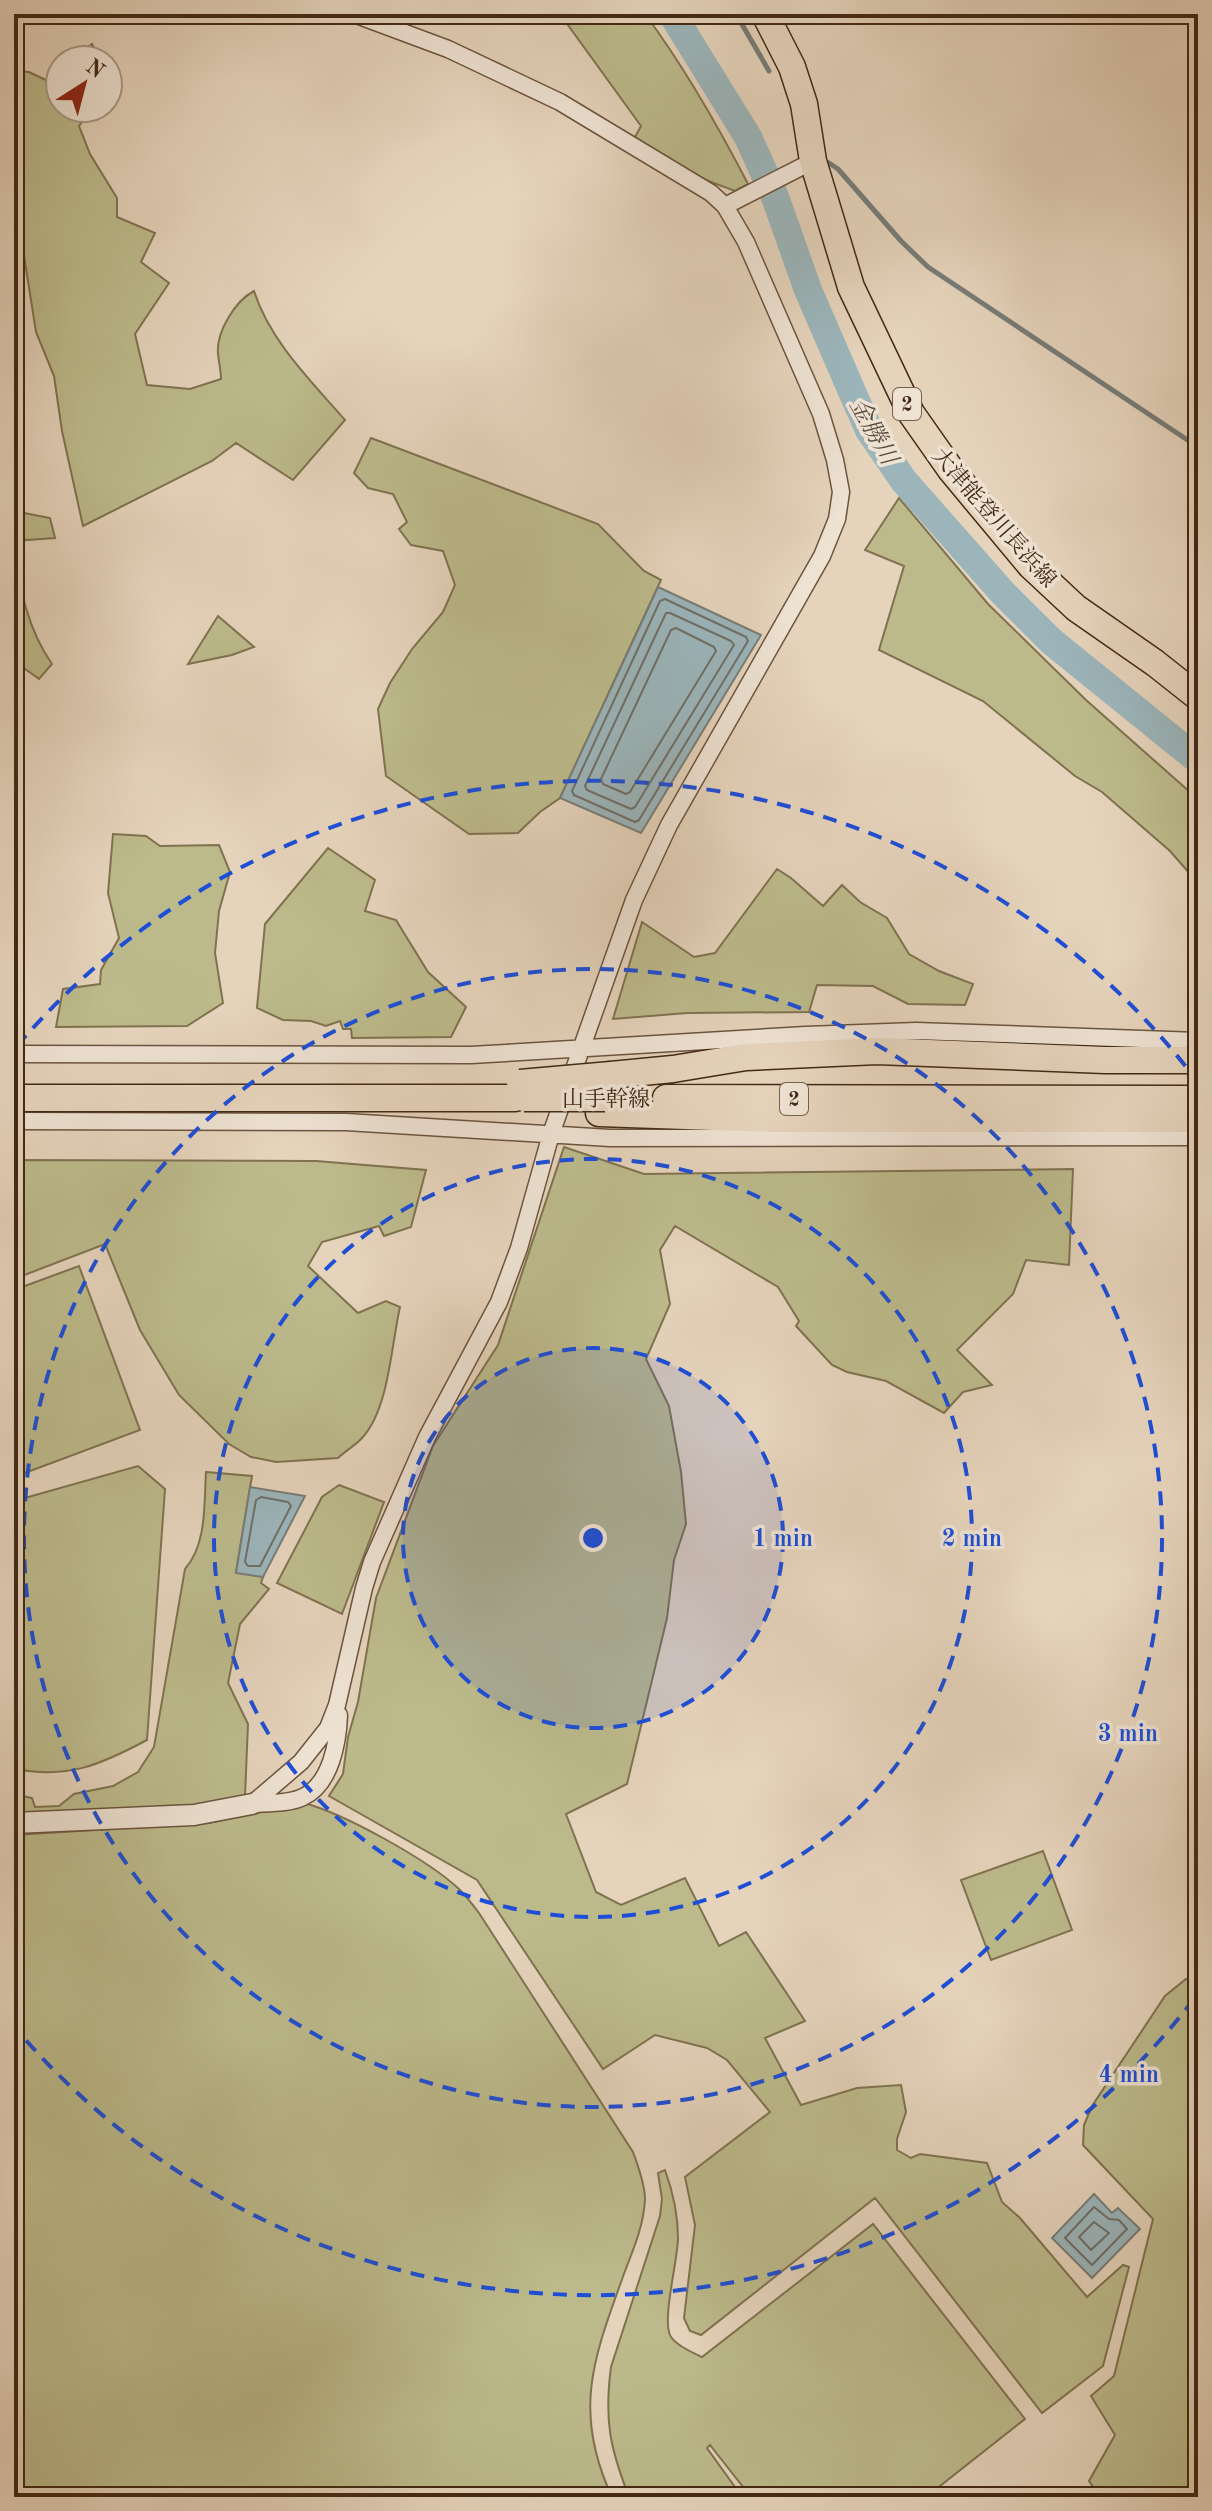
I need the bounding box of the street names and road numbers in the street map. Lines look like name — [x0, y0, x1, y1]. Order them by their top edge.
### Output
road number: 2 — [893, 388, 921, 420]
street label: 大津能登川長浜線 — [927, 443, 1061, 592]
road number: 2 — [780, 1083, 808, 1115]
street label: 山手幹線 — [562, 1087, 650, 1111]

